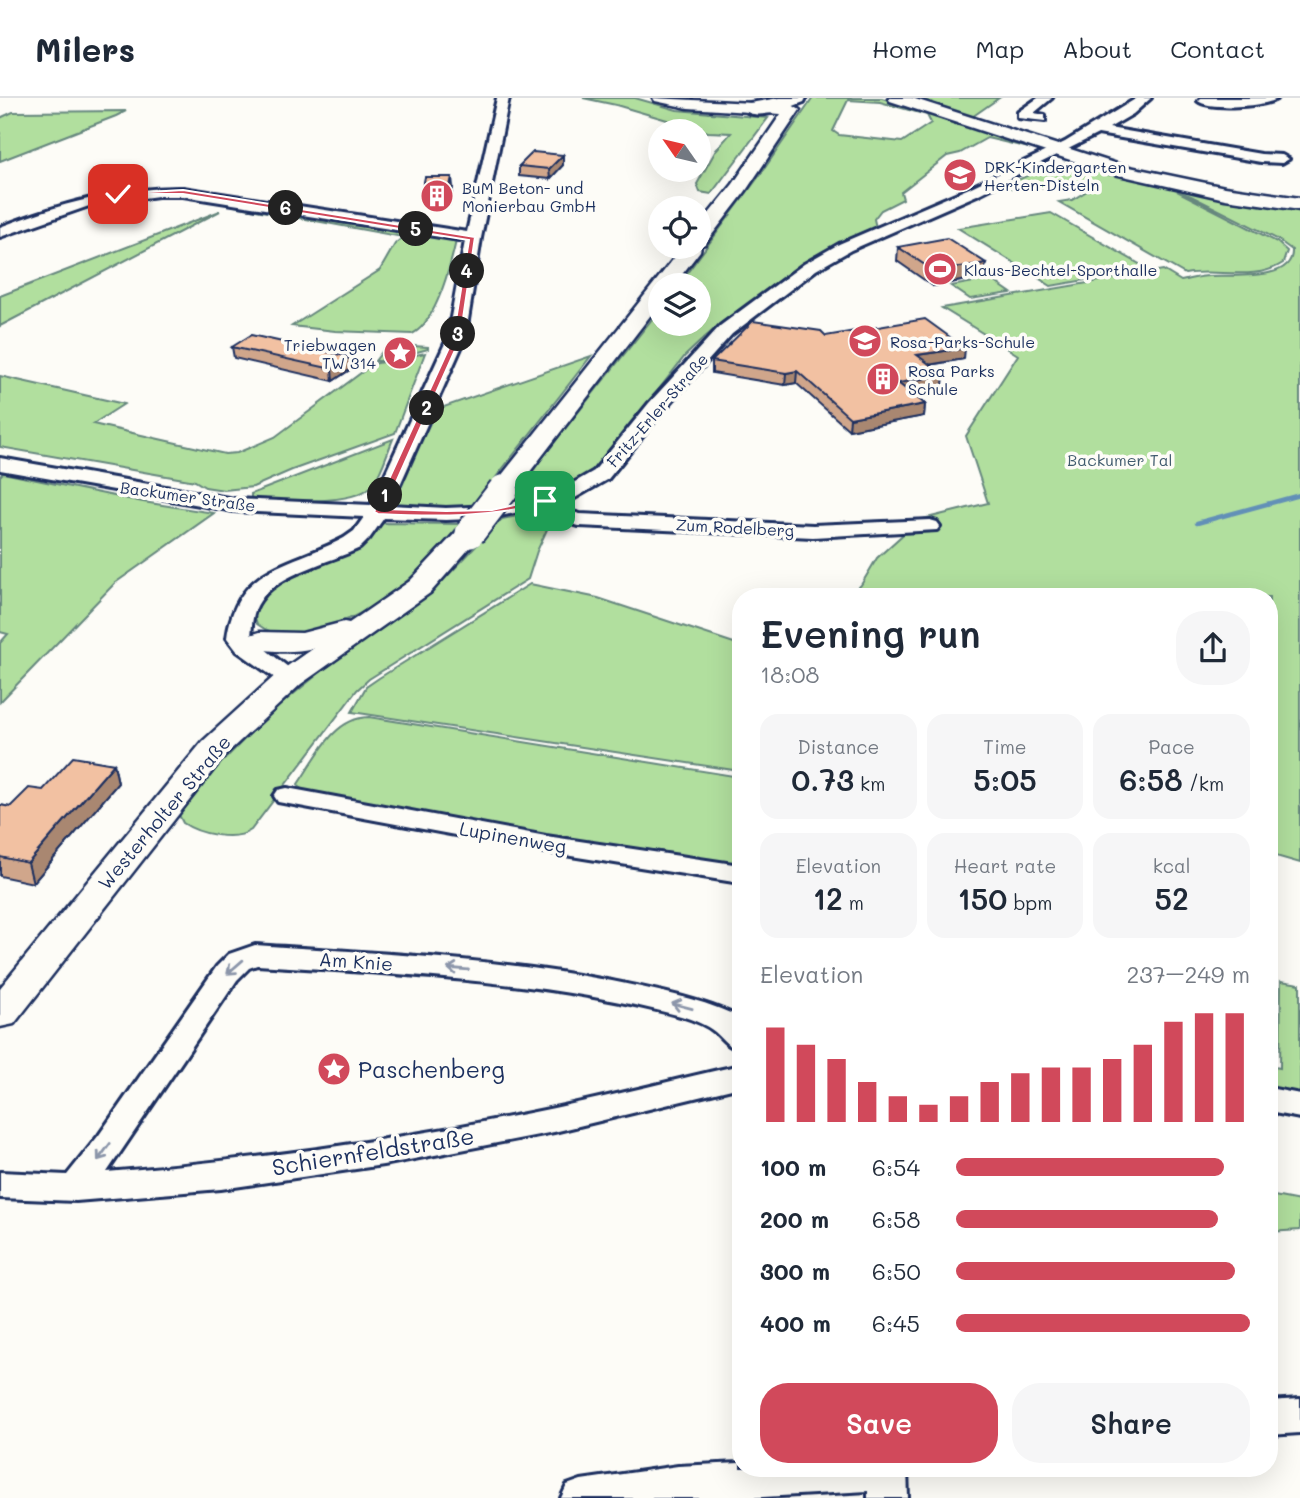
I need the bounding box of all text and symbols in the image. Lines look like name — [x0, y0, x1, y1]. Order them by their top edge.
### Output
text: Milers — [35, 27, 135, 70]
text: Home — [872, 33, 937, 64]
text: Map — [975, 33, 1024, 64]
text: About — [1062, 33, 1132, 64]
text: Contact — [1170, 33, 1265, 64]
north arrow — [648, 119, 710, 182]
map controls — [648, 119, 711, 336]
school or university icon: DRK-Kindergarten Herten-Disteln — [941, 156, 979, 194]
place label: DRK-Kindergarten Herten-Disteln — [984, 156, 1126, 195]
pin — [88, 164, 148, 224]
icon: check — [99, 175, 137, 213]
building icon: BuM Beton- und Monierbau GmbH — [418, 177, 456, 215]
place label: BuM Beton- und Monierbau GmbH — [462, 177, 596, 216]
pin: 6 — [268, 190, 304, 226]
text: 6 — [280, 195, 291, 220]
button: locate — [648, 196, 711, 259]
pin: 5 — [398, 212, 434, 246]
text: 5 — [410, 216, 421, 241]
sports icon: Klaus-Bechtel-Sporthalle — [921, 250, 959, 288]
pin: 4 — [449, 254, 484, 288]
text: 4 — [460, 258, 473, 283]
place label: Klaus-Bechtel-Sporthalle — [964, 259, 1157, 280]
button: layers — [648, 273, 711, 336]
pin: 3 — [440, 316, 476, 352]
text: 3 — [452, 321, 463, 346]
school or university icon: Rosa-Parks-Schule — [846, 322, 884, 360]
place label: Rosa-Parks-Schule — [890, 331, 1035, 352]
place label: Triebwagen TW 314 — [284, 334, 377, 373]
place icon: Triebwagen TW 314 — [381, 334, 419, 372]
street label: Fritz-Erler-Straße — [602, 349, 712, 471]
building icon: Rosa Parks Schule — [864, 360, 902, 398]
place label: Rosa Parks Schule — [908, 360, 995, 399]
pin: 2 — [410, 390, 444, 426]
text: 2 — [421, 395, 432, 420]
park label: Backumer Tal — [1067, 449, 1173, 470]
pin — [515, 471, 575, 531]
street label: Backumer Straße — [119, 476, 257, 516]
pin: 1 — [368, 478, 402, 512]
text: 1 — [380, 482, 389, 507]
icon: arrive — [526, 482, 564, 520]
street label: Zum Rodelberg — [675, 513, 795, 541]
text: Evening run — [760, 608, 981, 658]
button: share — [1176, 611, 1250, 685]
text: 18:08 — [760, 659, 819, 689]
street label: Westerholter Straße — [92, 730, 236, 894]
text: Distance — [797, 734, 879, 759]
text: Time — [983, 734, 1027, 759]
text: Pace — [1148, 734, 1195, 759]
text: 0.73 — [791, 759, 854, 799]
text: 5:05 — [973, 759, 1037, 799]
text: 6:58 — [1119, 759, 1183, 799]
text: km — [854, 771, 885, 796]
text: /km — [1183, 771, 1224, 796]
street label: Lupinenweg — [458, 815, 568, 859]
text: Elevation — [796, 853, 881, 878]
text: Heart rate — [954, 853, 1056, 878]
text: kcal — [1153, 853, 1191, 878]
text: 12 — [813, 878, 843, 918]
text: 150 — [958, 878, 1007, 918]
text: 52 — [1155, 878, 1189, 918]
text: m — [843, 890, 864, 915]
text: bpm — [1007, 890, 1052, 915]
street label: Am Knie — [318, 946, 394, 976]
one-way arrow — [226, 959, 244, 975]
text: Elevation — [760, 959, 863, 989]
text: 237–249 m — [1126, 959, 1250, 989]
one-way arrow — [447, 962, 470, 975]
one-way arrow — [671, 999, 694, 1012]
place icon: Paschenberg — [315, 1050, 353, 1088]
place label: Paschenberg — [358, 1054, 505, 1084]
street label: Schiernfeldstraße — [270, 1120, 476, 1182]
one-way arrow — [97, 1143, 112, 1161]
text: 100 m — [760, 1152, 826, 1182]
text: 6:54 — [872, 1152, 920, 1182]
text: 200 m — [760, 1204, 829, 1234]
text: 6:58 — [872, 1204, 920, 1234]
text: 300 m — [760, 1256, 830, 1286]
text: 6:50 — [872, 1256, 921, 1286]
text: 400 m — [760, 1308, 831, 1338]
text: 6:45 — [872, 1308, 920, 1338]
button: Save — [760, 1383, 998, 1463]
button: Share — [1012, 1383, 1250, 1463]

